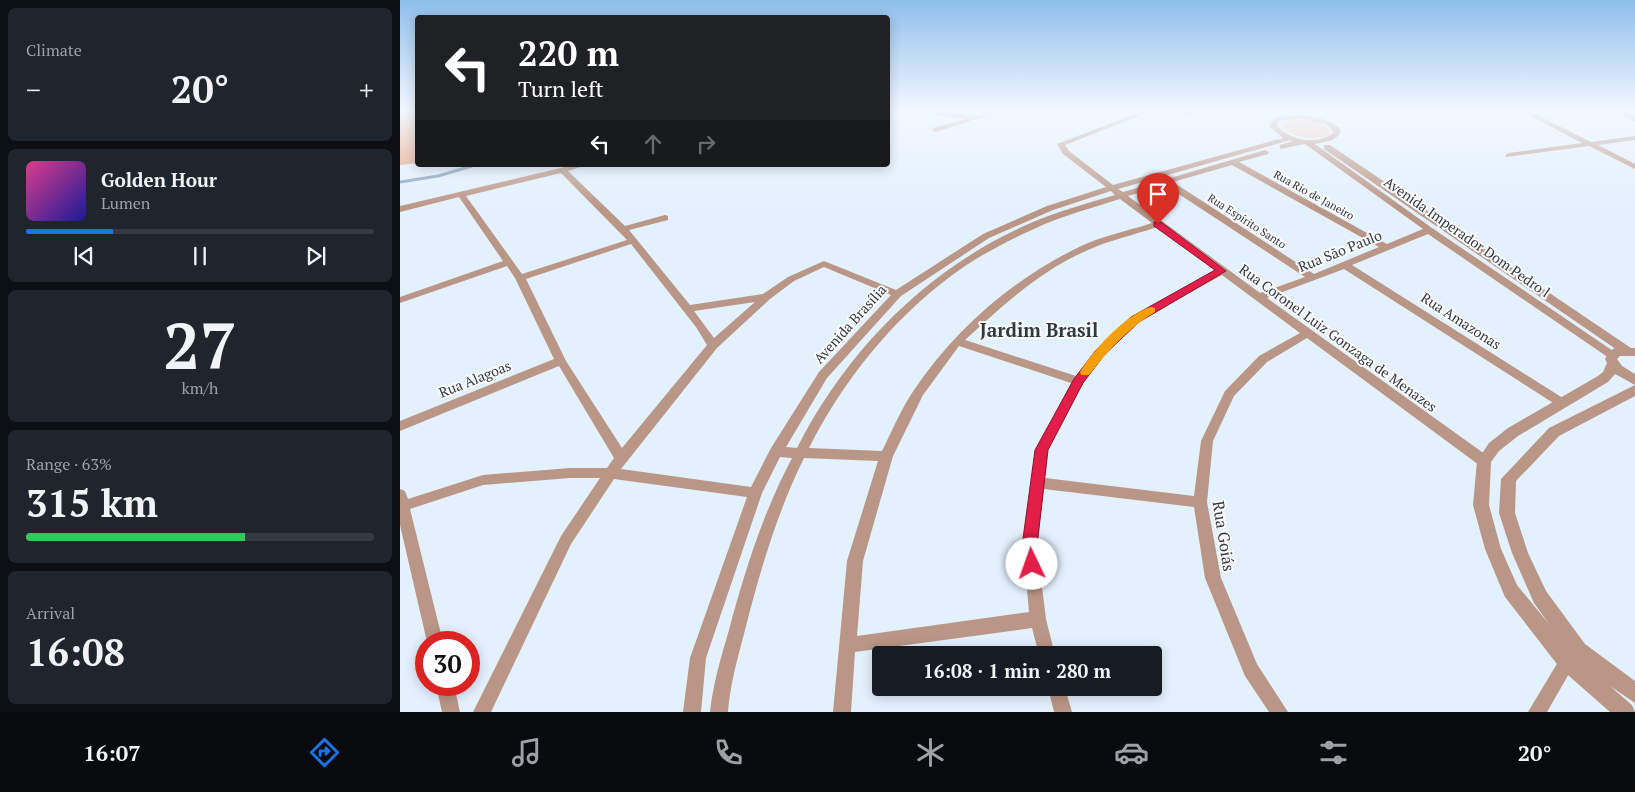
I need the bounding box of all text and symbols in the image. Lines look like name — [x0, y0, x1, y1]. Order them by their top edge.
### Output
text: 220 m — [518, 30, 619, 76]
icon: left — [435, 35, 500, 100]
text: Climate — [26, 39, 82, 61]
text: 20° — [171, 64, 229, 114]
text: − — [26, 71, 41, 108]
text: + — [359, 71, 374, 108]
text: Turn left — [518, 74, 604, 103]
icon: left — [586, 130, 614, 158]
icon: ahead — [639, 130, 667, 158]
icon: right — [692, 130, 720, 158]
text: Golden Hour — [101, 167, 217, 192]
street label: Rua Rio de Janeiro — [1271, 167, 1357, 223]
street label: Avenida Imperador Dom Pedro l — [1381, 172, 1554, 301]
pin — [1137, 173, 1179, 224]
icon: arrive — [1144, 180, 1172, 208]
street label: Rua Espírito Santo — [1205, 190, 1289, 252]
text: Lumen — [101, 192, 150, 214]
street label: Rua São Paulo — [1295, 225, 1385, 276]
icon: previous — [70, 242, 98, 270]
icon: pause — [186, 242, 214, 270]
icon: next — [302, 242, 330, 270]
street label: Rua Coronel Luiz Gonzaga de Menazes — [1236, 259, 1441, 416]
street label: Avenida Brasília — [809, 280, 890, 367]
street label: Rua Amazonas — [1418, 288, 1505, 354]
text: 27 — [163, 301, 237, 388]
district label: Jardim Brasil — [980, 317, 1098, 342]
street label: Rua Alagoas — [436, 355, 514, 402]
text: km/h — [182, 377, 218, 399]
text: Range · 63% — [26, 453, 112, 475]
text: 315 km — [26, 478, 158, 528]
street label: Rua Goiás — [1208, 499, 1240, 573]
position arrow — [1005, 537, 1057, 589]
text: Arrival — [26, 602, 75, 624]
text: 16:08 — [26, 627, 125, 677]
speed limit sign: 30 — [415, 631, 480, 696]
text: 16:08 · 1 min · 280 m — [923, 658, 1111, 683]
icon: directions — [307, 735, 342, 770]
icon: music — [509, 735, 544, 770]
icon: phone — [711, 735, 746, 770]
icon: climate — [913, 735, 948, 770]
icon: car — [1114, 735, 1149, 770]
icon: filters — [1316, 735, 1351, 770]
text: 16:07 — [83, 738, 141, 767]
text: 20° — [1518, 738, 1552, 767]

